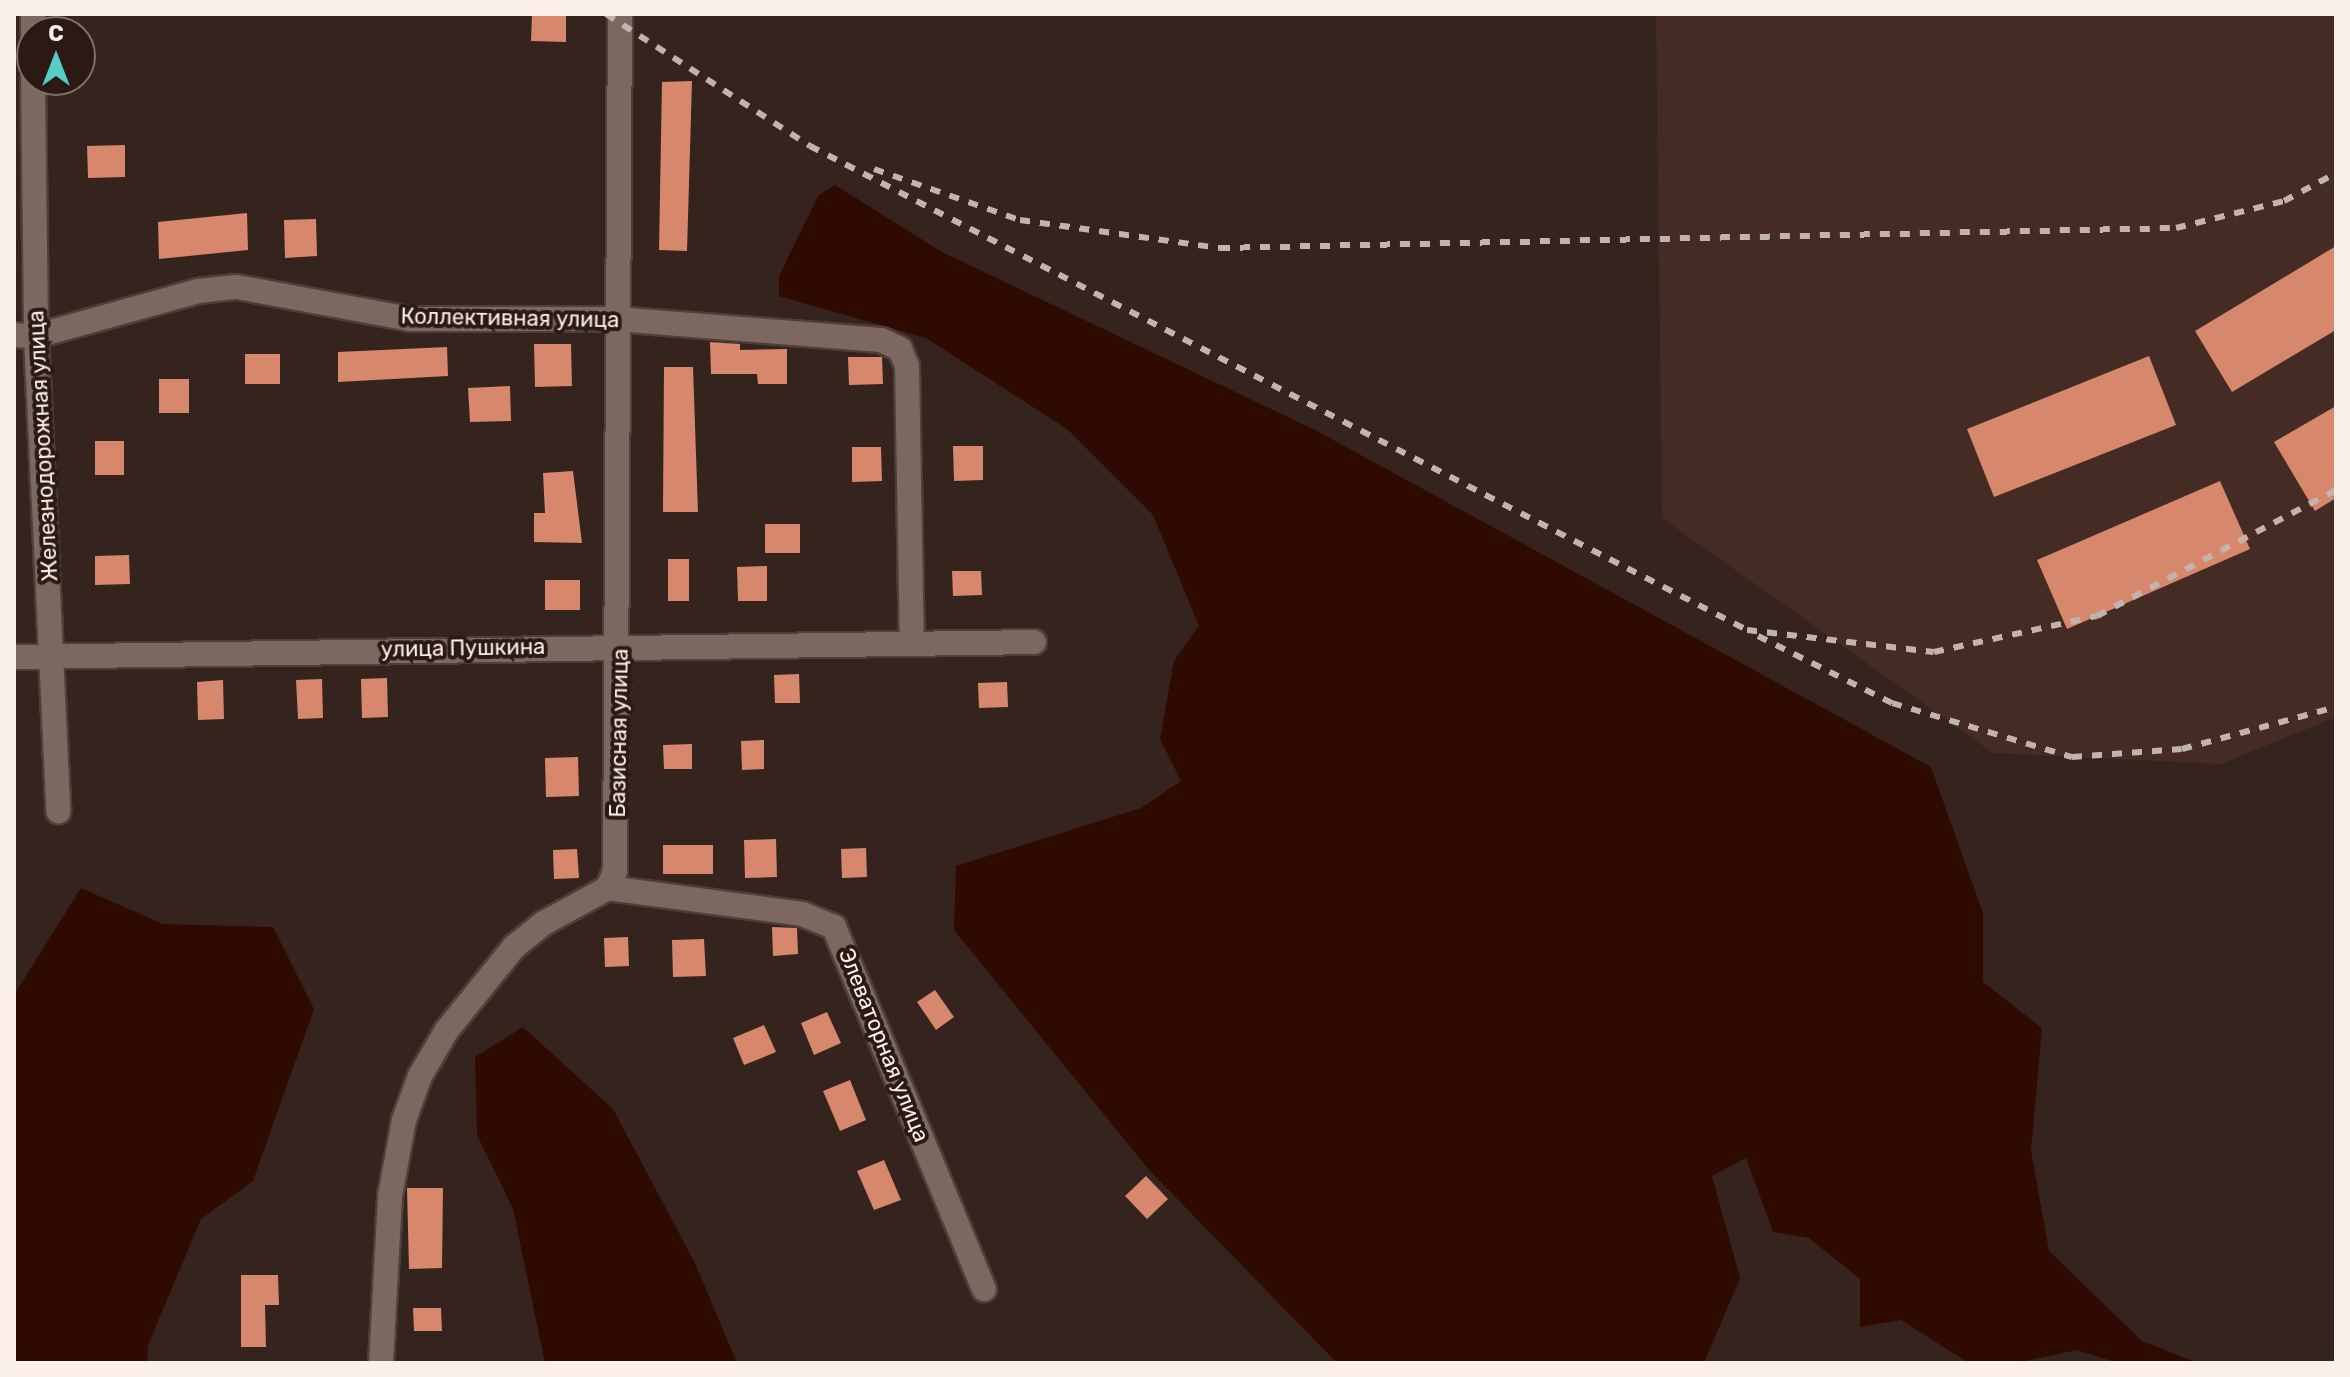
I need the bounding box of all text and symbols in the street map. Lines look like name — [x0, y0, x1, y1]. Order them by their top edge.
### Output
north arrow — [16, 16, 96, 96]
text: С — [48, 20, 64, 47]
street label: Коллективная улица — [400, 303, 620, 333]
street label: Железнодорожная улица — [23, 310, 63, 582]
street label: улица Пушкина — [381, 633, 545, 663]
street label: Базисная улица — [604, 648, 634, 818]
street label: Элеваторная улица — [833, 944, 935, 1146]

